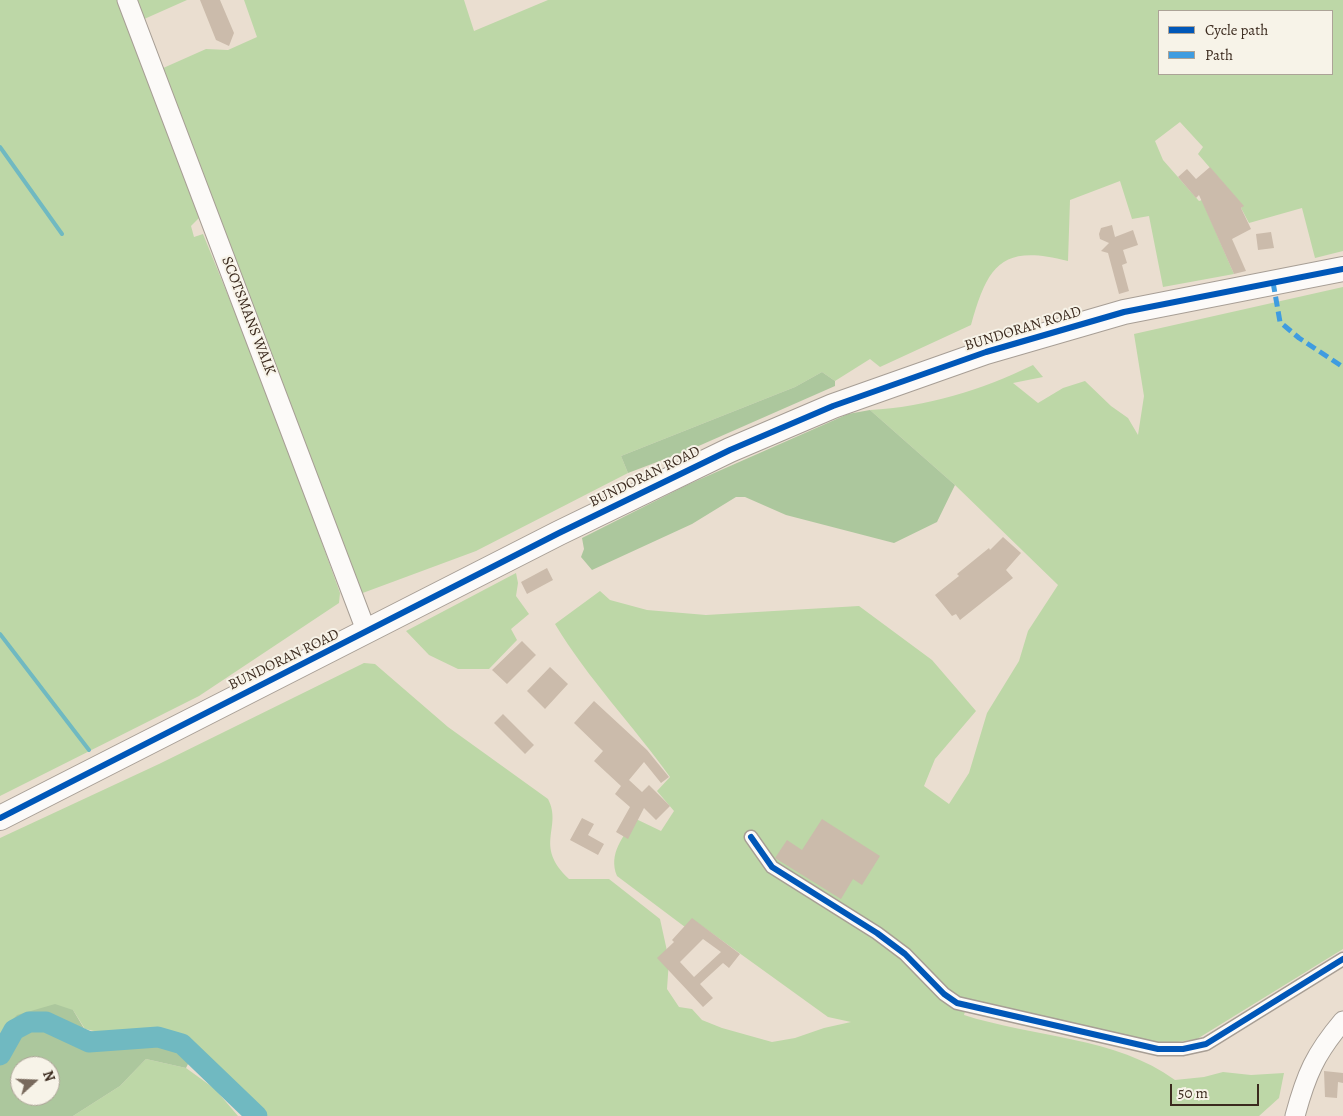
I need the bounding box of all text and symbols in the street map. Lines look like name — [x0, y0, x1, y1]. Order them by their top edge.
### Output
legend — [1158, 10, 1333, 75]
text: Cycle path — [1205, 20, 1268, 40]
text: Path — [1205, 45, 1233, 65]
street label: SCOTSMANS WALK — [217, 254, 279, 378]
street label: BUNDORAN ROAD — [962, 303, 1084, 355]
street label: BUNDORAN ROAD — [587, 442, 703, 512]
street label: BUNDORAN ROAD — [226, 625, 342, 695]
north arrow — [10, 1056, 60, 1106]
text: N — [38, 1068, 59, 1084]
scale bar — [1173, 1074, 1262, 1106]
text: 50 m — [1178, 1083, 1208, 1103]

